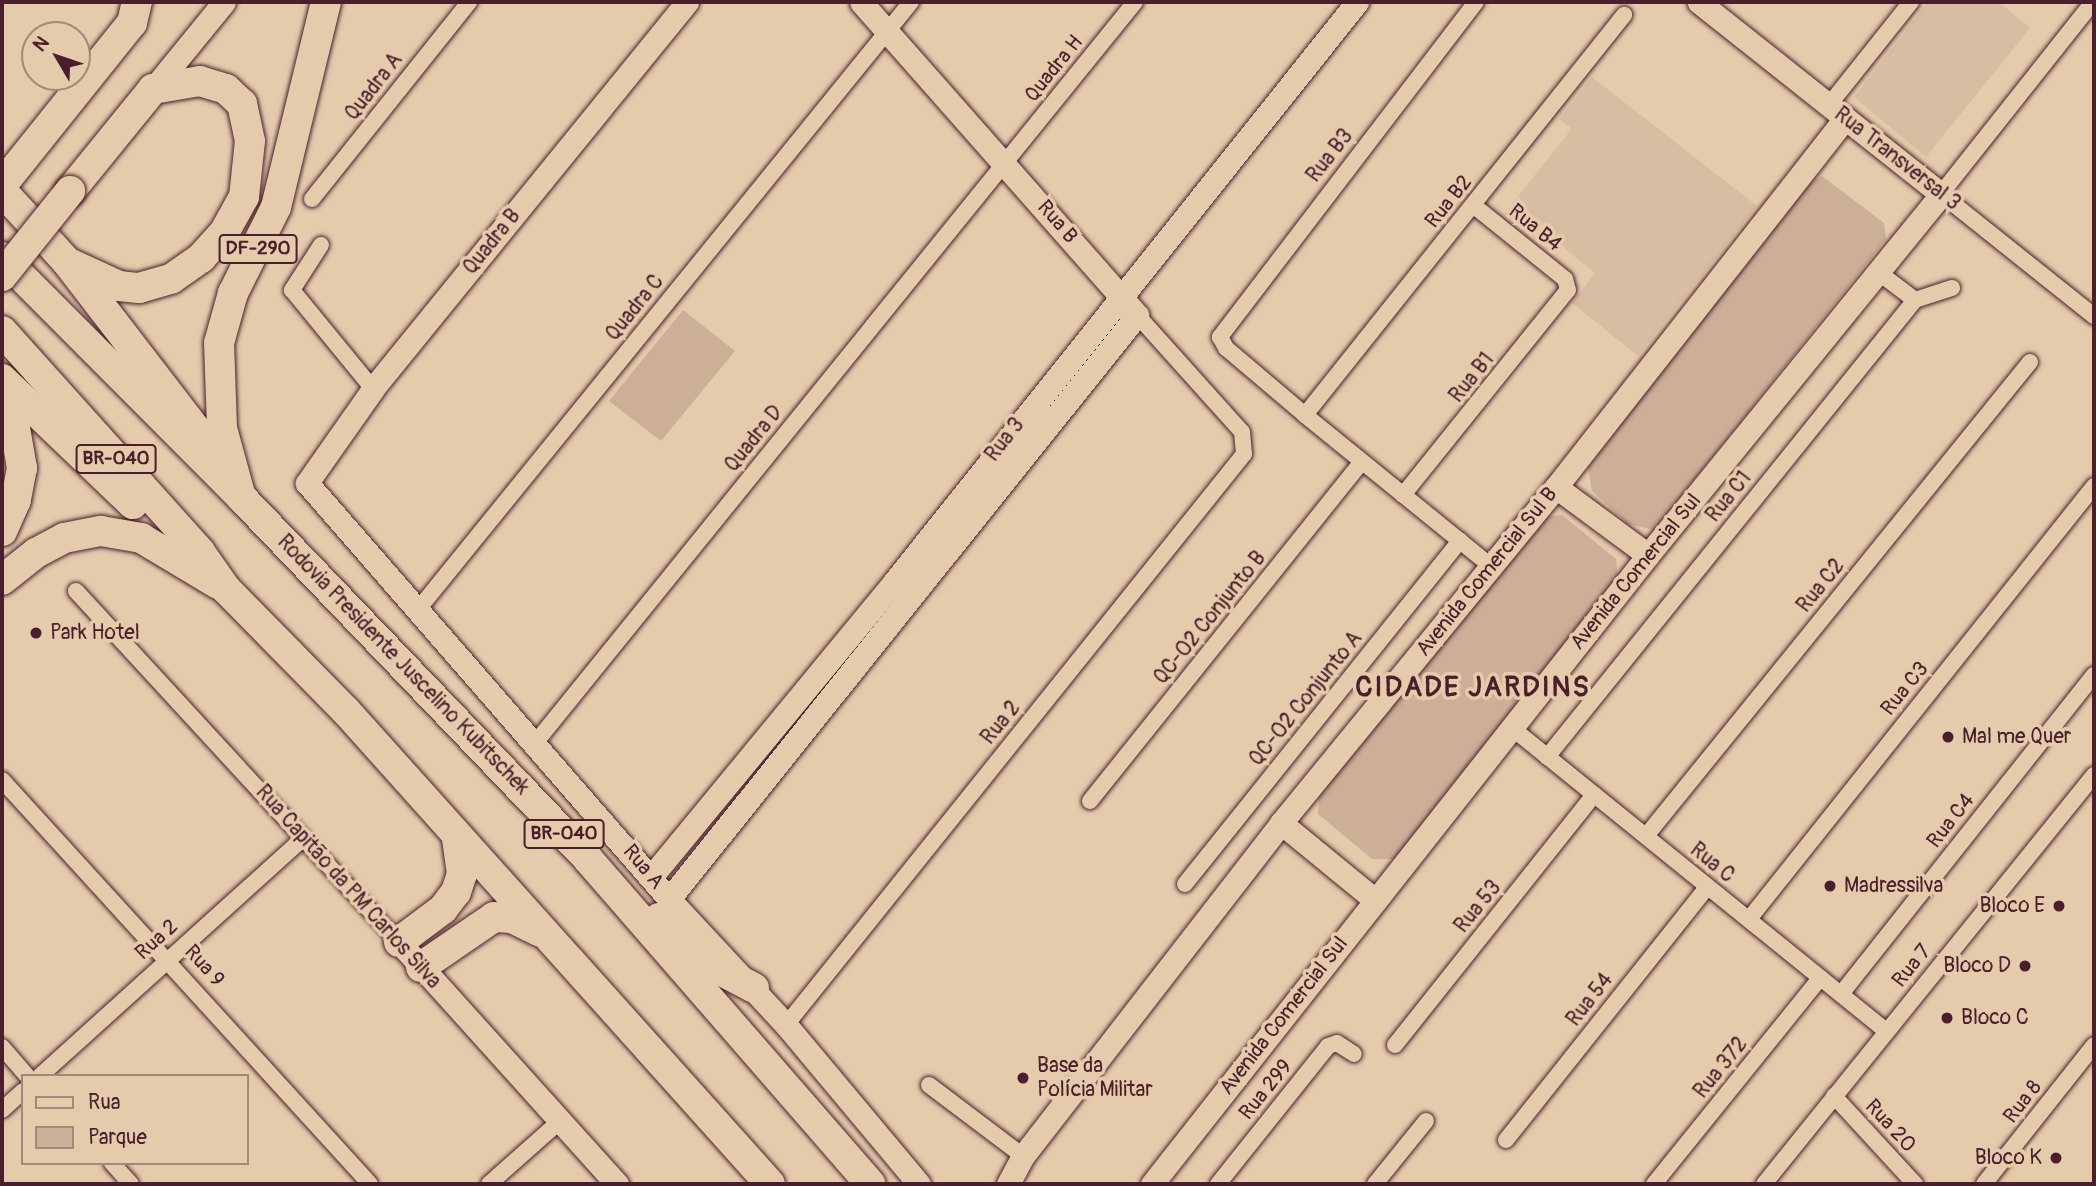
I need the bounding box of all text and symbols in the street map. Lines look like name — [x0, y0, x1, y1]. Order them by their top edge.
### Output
north arrow — [21, 21, 91, 91]
street label: Quadra H — [1019, 31, 1089, 107]
text: N — [28, 32, 55, 57]
street label: Quadra A — [340, 48, 408, 126]
street label: Rua Transversal 3 — [1829, 102, 1965, 216]
street label: Rua B3 — [1301, 124, 1359, 188]
street label: Rua B2 — [1420, 170, 1478, 234]
street label: Rua B — [1031, 195, 1083, 249]
street label: Rua B4 — [1503, 199, 1567, 257]
street label: Quadra B — [458, 204, 526, 280]
road number: DF-290 — [218, 233, 298, 264]
street label: Quadra C — [601, 270, 669, 346]
street label: Rua B1 — [1444, 348, 1500, 408]
street label: Quadra D — [720, 401, 788, 477]
street label: Rua 3 — [980, 413, 1030, 467]
road number: BR-040 — [74, 444, 158, 474]
street label: Rua C1 — [1701, 466, 1757, 528]
street label: Avenida Comercial Sul B — [1411, 482, 1563, 662]
street label: Avenida Comercial Sul — [1565, 489, 1707, 655]
street label: Rodovia Presidente Juscelino Kubitschek — [272, 530, 534, 800]
street label: QC-02 Conjunto B — [1149, 546, 1271, 690]
street label: Rua C2 — [1792, 554, 1850, 618]
place label: Park Hotel — [50, 620, 140, 646]
marker: Park Hotel — [28, 625, 44, 641]
street label: QC-02 Conjunto A — [1244, 627, 1368, 771]
street label: Rua C3 — [1876, 657, 1934, 721]
district label: CIDADE JARDINS — [1357, 671, 1589, 705]
street label: Rua 2 — [976, 696, 1026, 750]
place label: Mal me Quer — [1962, 724, 2071, 750]
marker: Mal me Quer — [1940, 729, 1956, 745]
street label: Rua Capitão da PM Carlos Silva — [250, 780, 446, 994]
street label: Rua C4 — [1922, 789, 1980, 853]
road number: BR-040 — [522, 818, 606, 849]
street label: Rua C — [1685, 837, 1739, 889]
street label: Rua A — [617, 839, 669, 895]
place label: Madressilva — [1844, 873, 1943, 899]
street label: Rua 53 — [1449, 876, 1507, 938]
marker: Madressilva — [1822, 878, 1838, 894]
place label: Bloco E — [1979, 893, 2045, 919]
marker: Bloco E — [2051, 898, 2067, 914]
street label: Rua 2 — [130, 914, 184, 966]
street label: Avenida Comercial Sul — [1214, 932, 1354, 1100]
street label: Rua 7 — [1887, 939, 1937, 993]
street label: Rua 9 — [179, 940, 229, 992]
place label: Bloco D — [1943, 953, 2011, 979]
marker: Bloco D — [2017, 958, 2033, 974]
street label: Rua 54 — [1561, 968, 1619, 1032]
place label: Bloco C — [1961, 1005, 2029, 1031]
marker: Bloco C — [1939, 1010, 1955, 1026]
street label: Rua 372 — [1689, 1032, 1753, 1104]
place label: Base da Polícia Militar — [1037, 1053, 1153, 1103]
street label: Rua 299 — [1234, 1055, 1298, 1125]
marker: Base da Polícia Militar — [1015, 1070, 1031, 1086]
legend — [21, 1074, 248, 1165]
street label: Rua 8 — [1998, 1075, 2048, 1129]
text: Rua — [88, 1089, 121, 1116]
street label: Rua 20 — [1859, 1094, 1921, 1158]
text: Parque — [88, 1124, 147, 1151]
place label: Bloco K — [1975, 1145, 2042, 1171]
marker: Bloco K — [2048, 1150, 2064, 1166]

